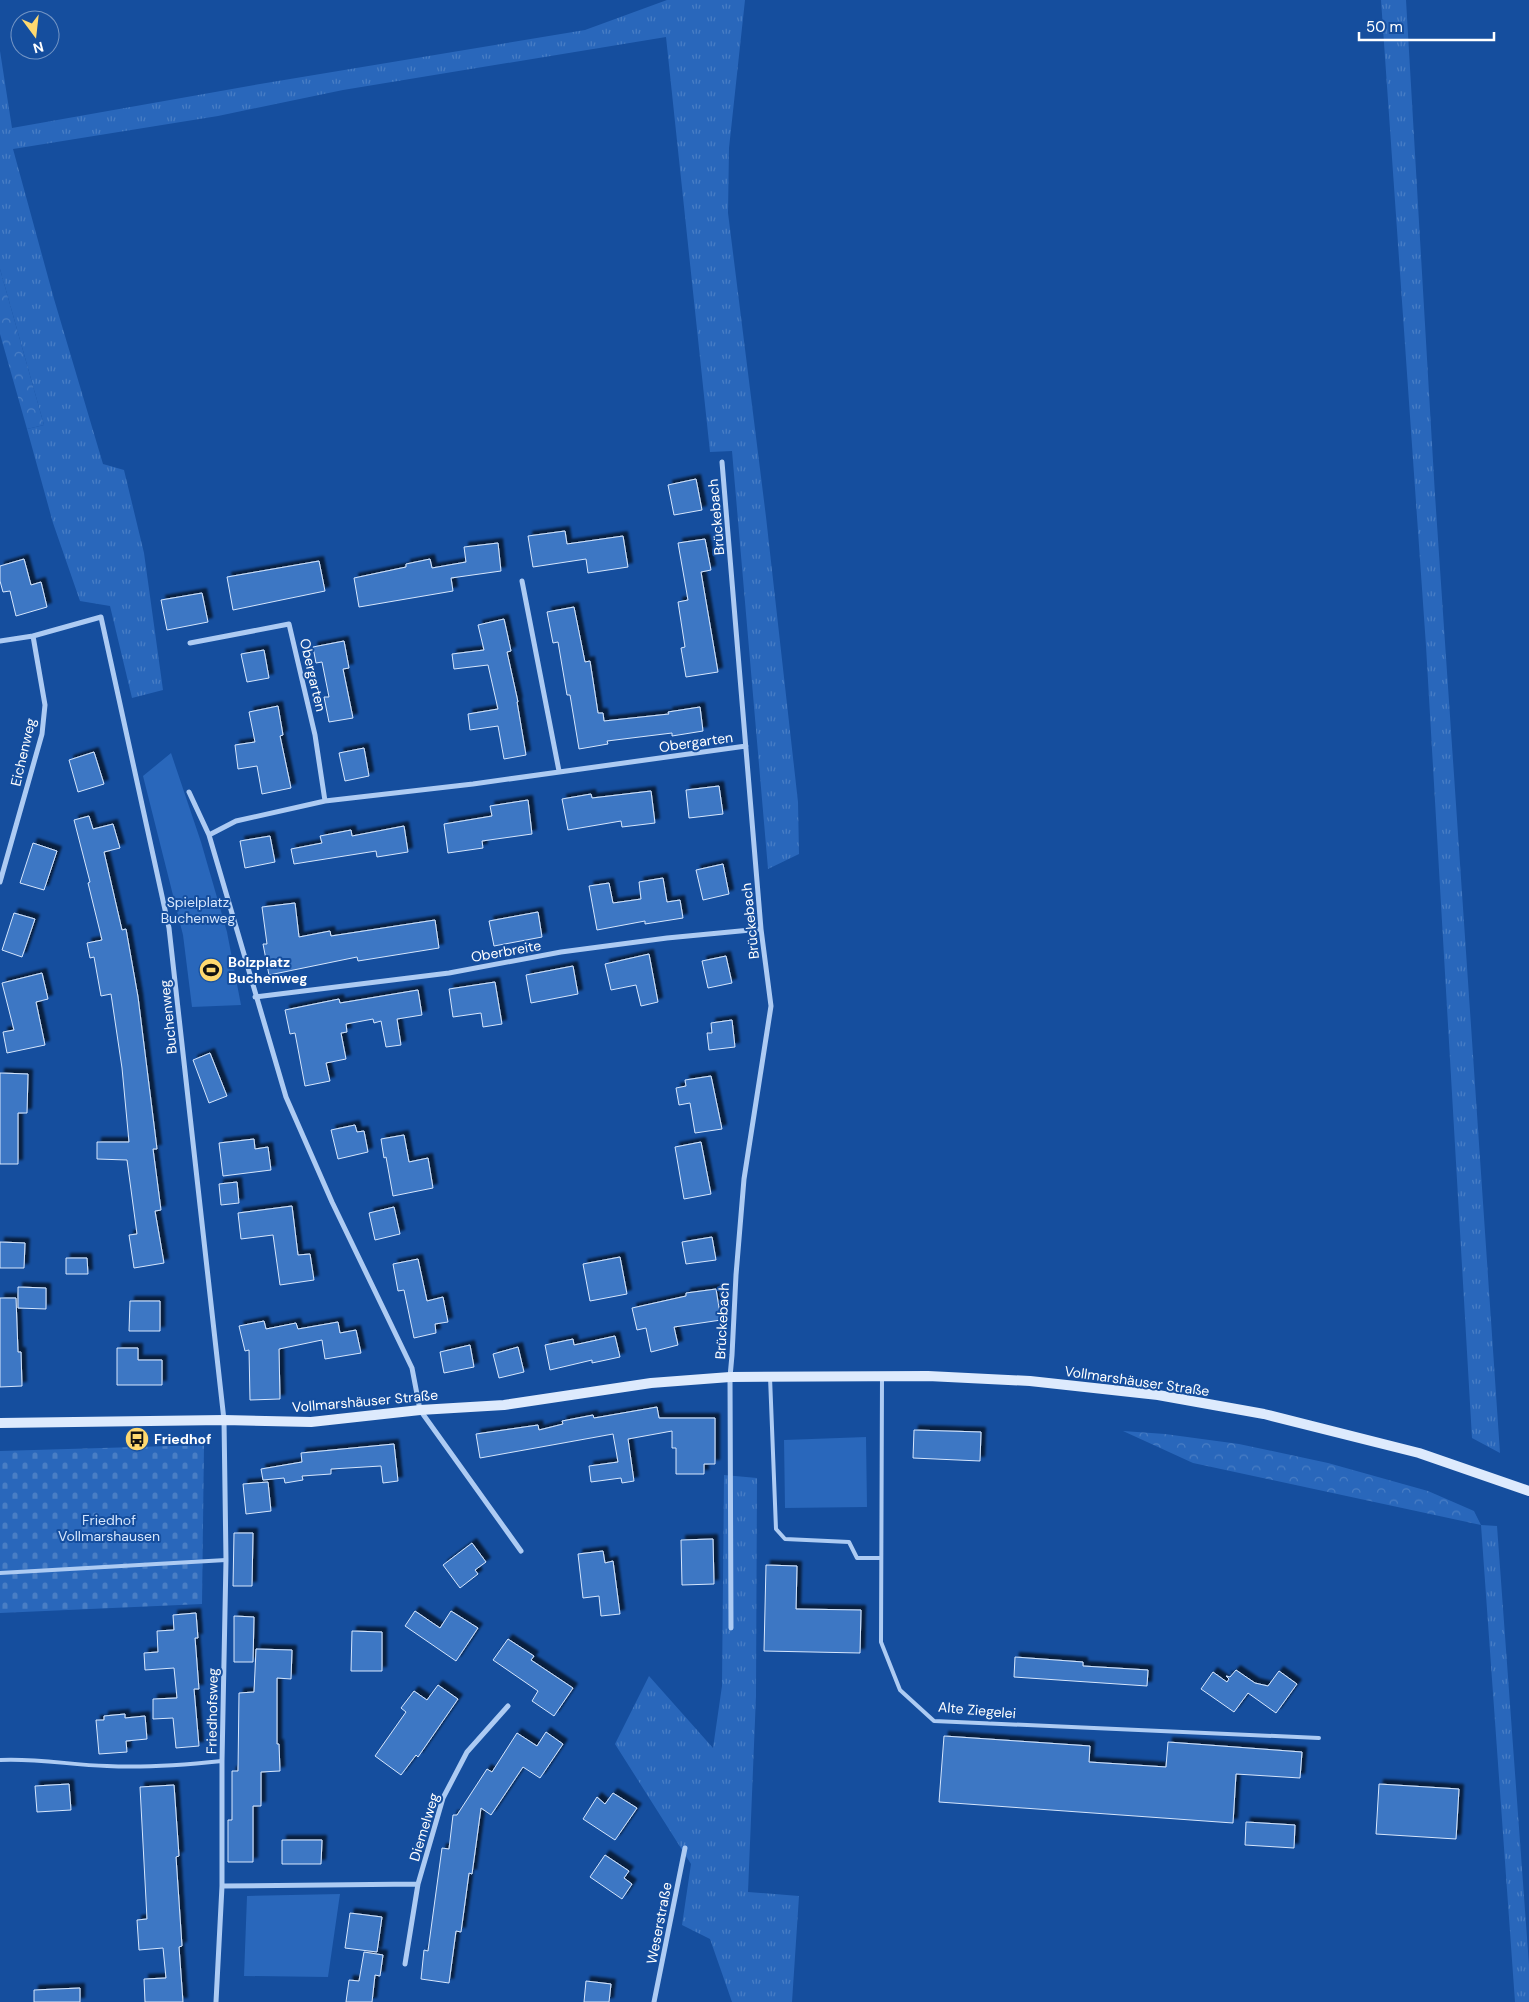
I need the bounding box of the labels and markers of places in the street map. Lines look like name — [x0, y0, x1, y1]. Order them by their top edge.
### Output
place label: Bolzplatz Buchenweg — [228, 953, 308, 987]
sports icon: Bolzplatz Buchenweg — [198, 957, 224, 983]
bus stop icon: Friedhof — [124, 1426, 150, 1452]
place label: Friedhof — [154, 1430, 211, 1448]

